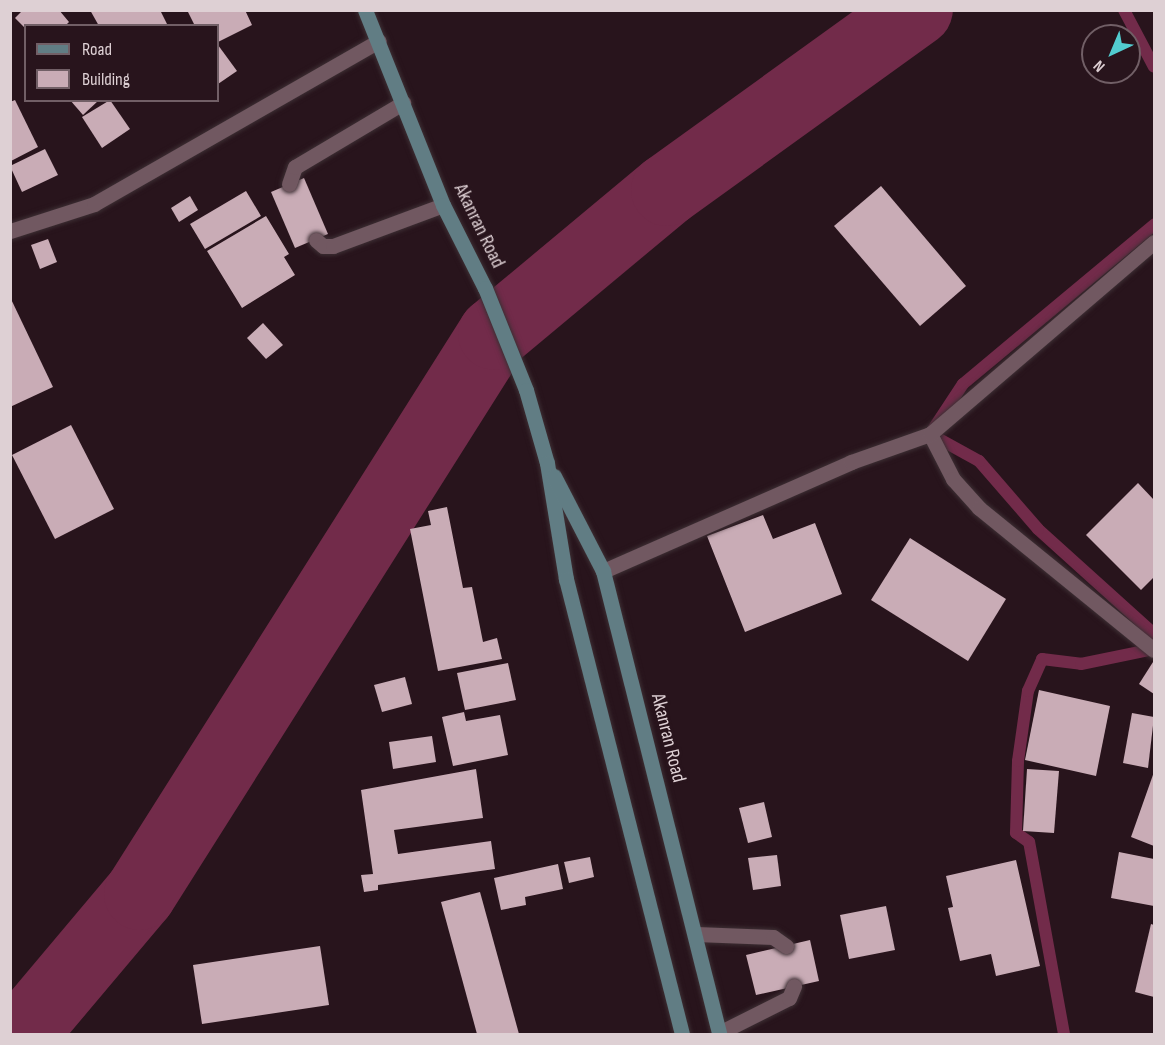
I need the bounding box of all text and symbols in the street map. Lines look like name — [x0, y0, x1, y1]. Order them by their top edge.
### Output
legend — [24, 24, 219, 102]
north arrow — [1081, 24, 1141, 84]
text: Road — [82, 39, 112, 60]
text: N — [1090, 56, 1109, 76]
text: Building — [82, 69, 130, 90]
street label: Akanran Road — [448, 180, 510, 272]
street label: Akanran Road — [645, 691, 691, 785]

